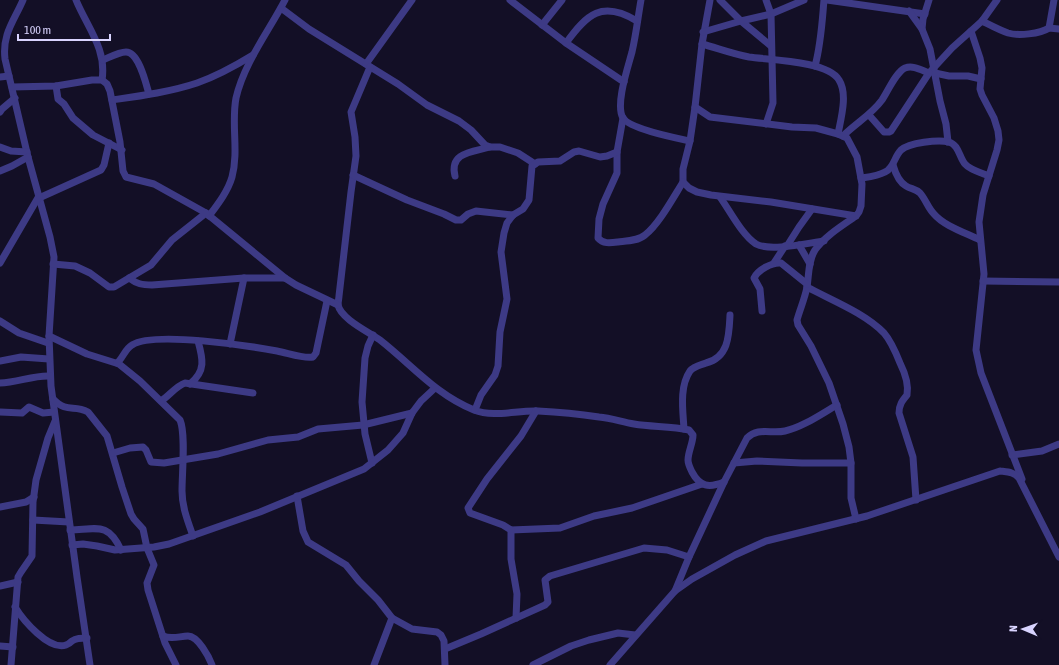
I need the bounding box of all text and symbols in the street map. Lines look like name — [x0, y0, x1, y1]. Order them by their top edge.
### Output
scale bar — [18, 16, 110, 42]
text: 100 m — [24, 23, 51, 37]
north arrow — [1003, 609, 1043, 649]
text: N — [1007, 625, 1019, 632]

